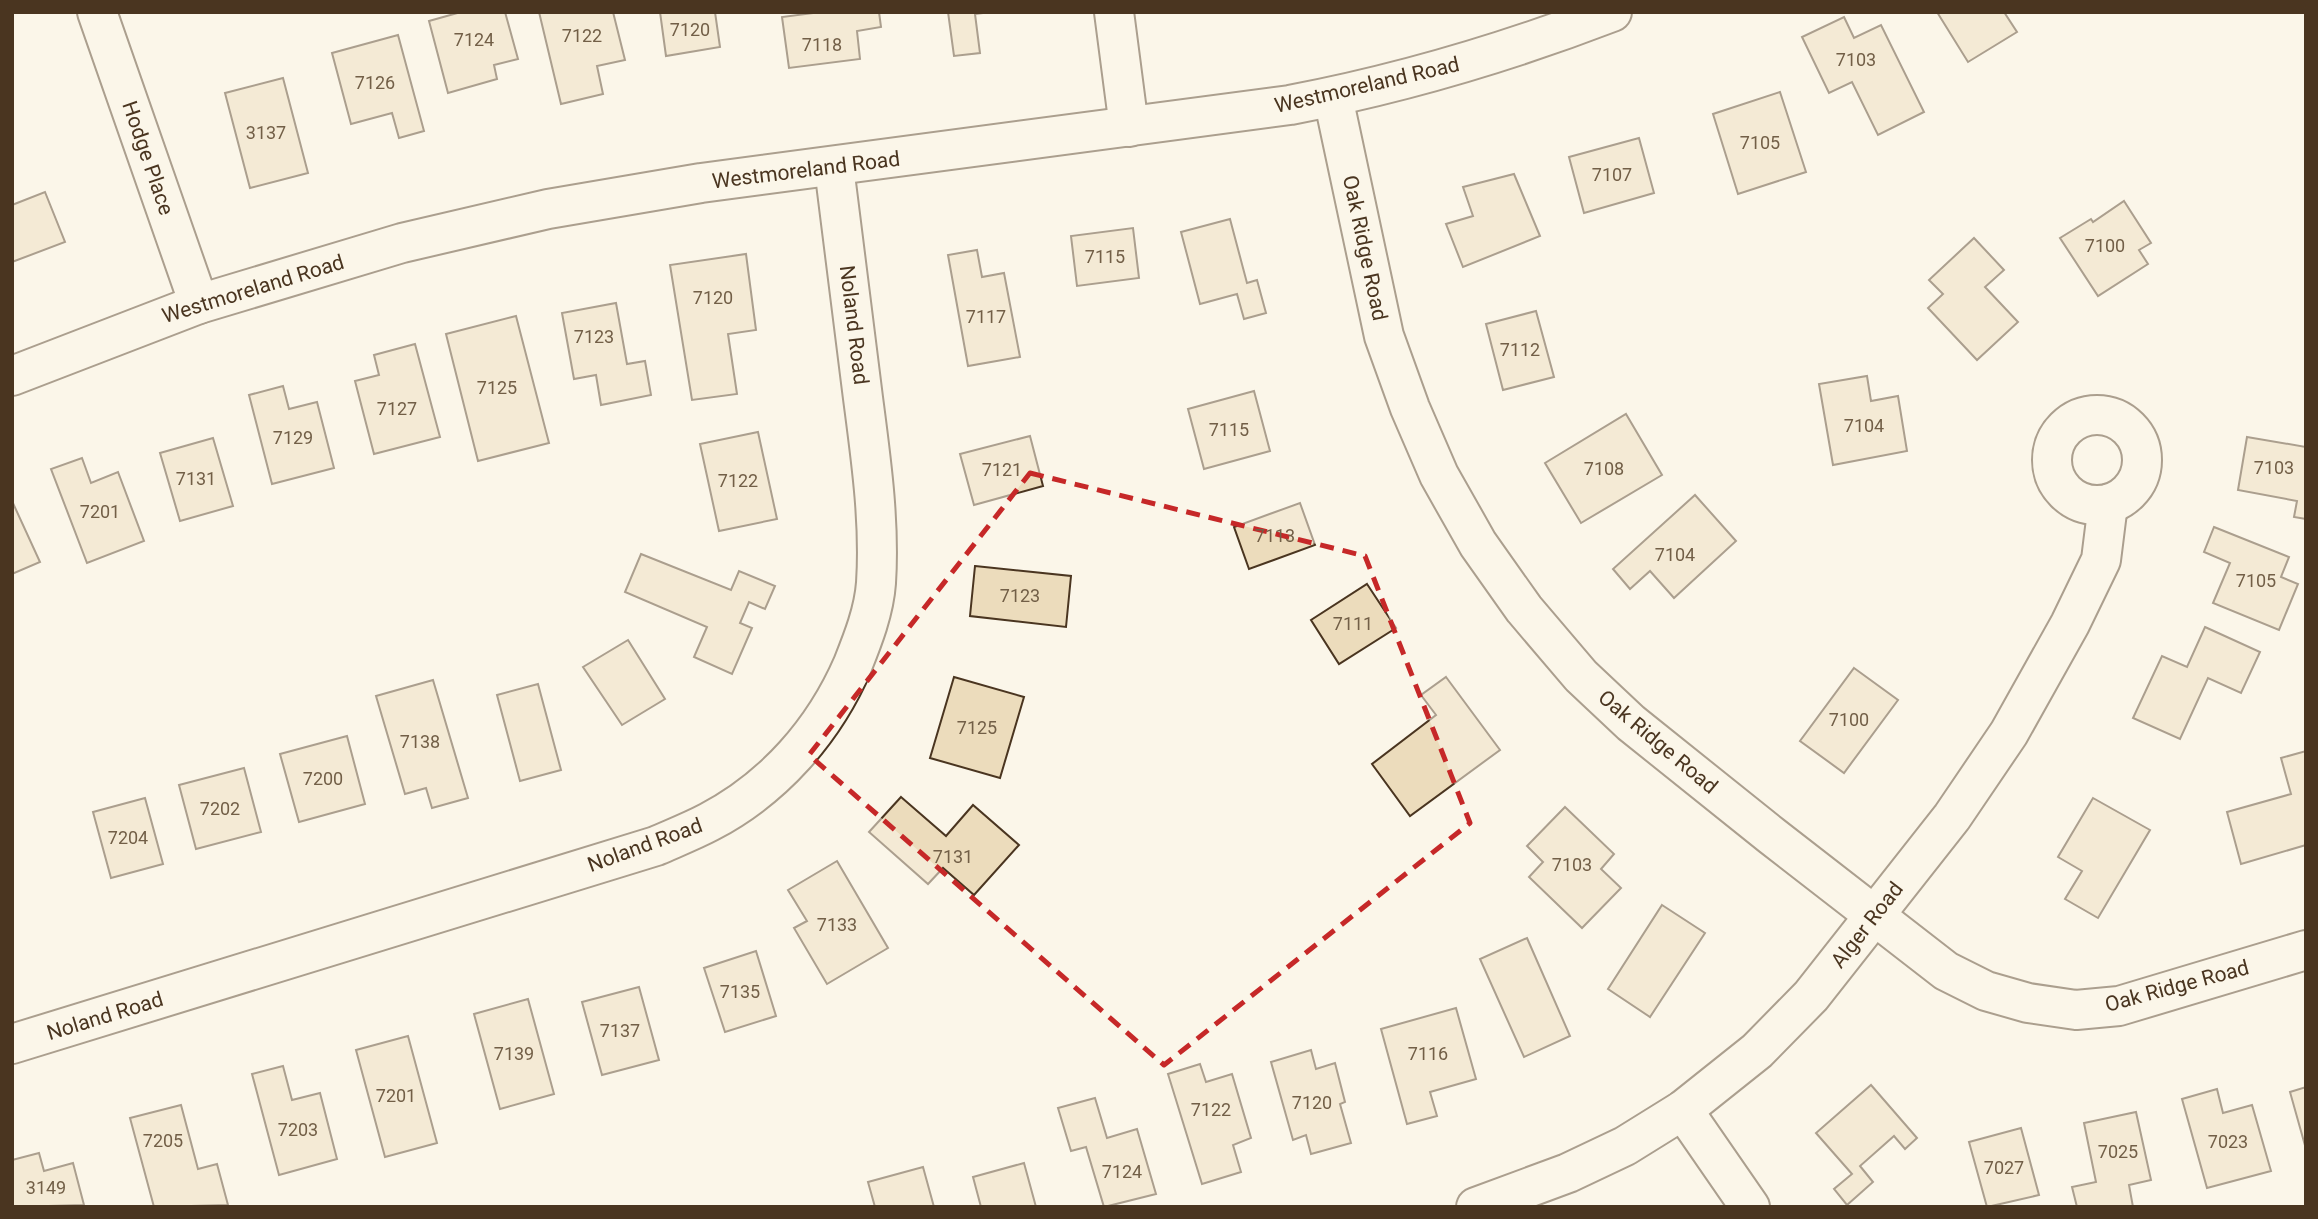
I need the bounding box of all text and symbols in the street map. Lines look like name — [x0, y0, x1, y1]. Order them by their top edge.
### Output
house number: 7120 — [670, 19, 710, 40]
house number: 7122 — [562, 25, 602, 46]
house number: 7124 — [454, 29, 494, 50]
house number: 7118 — [802, 34, 842, 55]
house number: 7103 — [1836, 49, 1876, 70]
street label: Westmoreland Road — [1272, 52, 1462, 118]
house number: 7126 — [355, 72, 395, 93]
street label: Hodge Place — [117, 98, 179, 218]
house number: 3137 — [246, 122, 286, 143]
house number: 7105 — [1740, 132, 1780, 153]
street label: Westmoreland Road — [711, 147, 901, 193]
house number: 7107 — [1592, 164, 1632, 185]
street label: Oak Ridge Road — [1338, 173, 1392, 323]
house number: 7100 — [2085, 235, 2125, 256]
house number: 7115 — [1085, 246, 1125, 267]
street label: Westmoreland Road — [159, 250, 347, 328]
street label: Noland Road — [835, 264, 873, 386]
house number: 7120 — [693, 287, 733, 308]
house number: 7117 — [966, 306, 1006, 327]
house number: 7123 — [574, 326, 614, 347]
house number: 7112 — [1500, 339, 1540, 360]
house number: 7125 — [477, 377, 517, 398]
house number: 7127 — [377, 398, 417, 419]
house number: 7104 — [1844, 415, 1884, 436]
house number: 7115 — [1209, 419, 1249, 440]
house number: 7129 — [273, 427, 313, 448]
house number: 7103 — [2254, 457, 2294, 478]
house number: 7108 — [1584, 458, 1624, 479]
house number: 7121 — [982, 459, 1022, 480]
house number: 7131 — [176, 468, 216, 489]
house number: 7122 — [718, 470, 758, 491]
house number: 7201 — [80, 501, 120, 522]
house number: 7113 — [1255, 525, 1295, 546]
house number: 7104 — [1655, 544, 1695, 565]
house number: 7105 — [2236, 570, 2276, 591]
house number: 7123 — [1000, 585, 1040, 606]
house number: 7111 — [1333, 613, 1373, 634]
street label: Oak Ridge Road — [1594, 685, 1722, 799]
house number: 7100 — [1829, 709, 1869, 730]
house number: 7125 — [957, 717, 997, 738]
house number: 7138 — [400, 731, 440, 752]
house number: 7200 — [303, 768, 343, 789]
house number: 7202 — [200, 798, 240, 819]
street label: Noland Road — [584, 813, 706, 877]
house number: 7204 — [108, 827, 148, 848]
house number: 7131 — [933, 846, 973, 867]
house number: 7103 — [1552, 854, 1592, 875]
street label: Alger Road — [1826, 877, 1908, 973]
house number: 7133 — [817, 914, 857, 935]
street label: Oak Ridge Road — [2102, 955, 2252, 1017]
house number: 7135 — [720, 981, 760, 1002]
street label: Noland Road — [44, 987, 166, 1045]
house number: 7137 — [600, 1020, 640, 1041]
house number: 7139 — [494, 1043, 534, 1064]
house number: 7116 — [1408, 1043, 1448, 1064]
house number: 7201 — [376, 1085, 416, 1106]
house number: 7120 — [1292, 1092, 1332, 1113]
house number: 7122 — [1191, 1099, 1231, 1120]
house number: 7203 — [278, 1119, 318, 1140]
house number: 7205 — [143, 1130, 183, 1151]
house number: 7023 — [2208, 1131, 2248, 1152]
house number: 7025 — [2098, 1141, 2138, 1162]
house number: 7027 — [1984, 1157, 2024, 1178]
house number: 7124 — [1102, 1161, 1142, 1182]
house number: 3149 — [26, 1177, 66, 1198]

